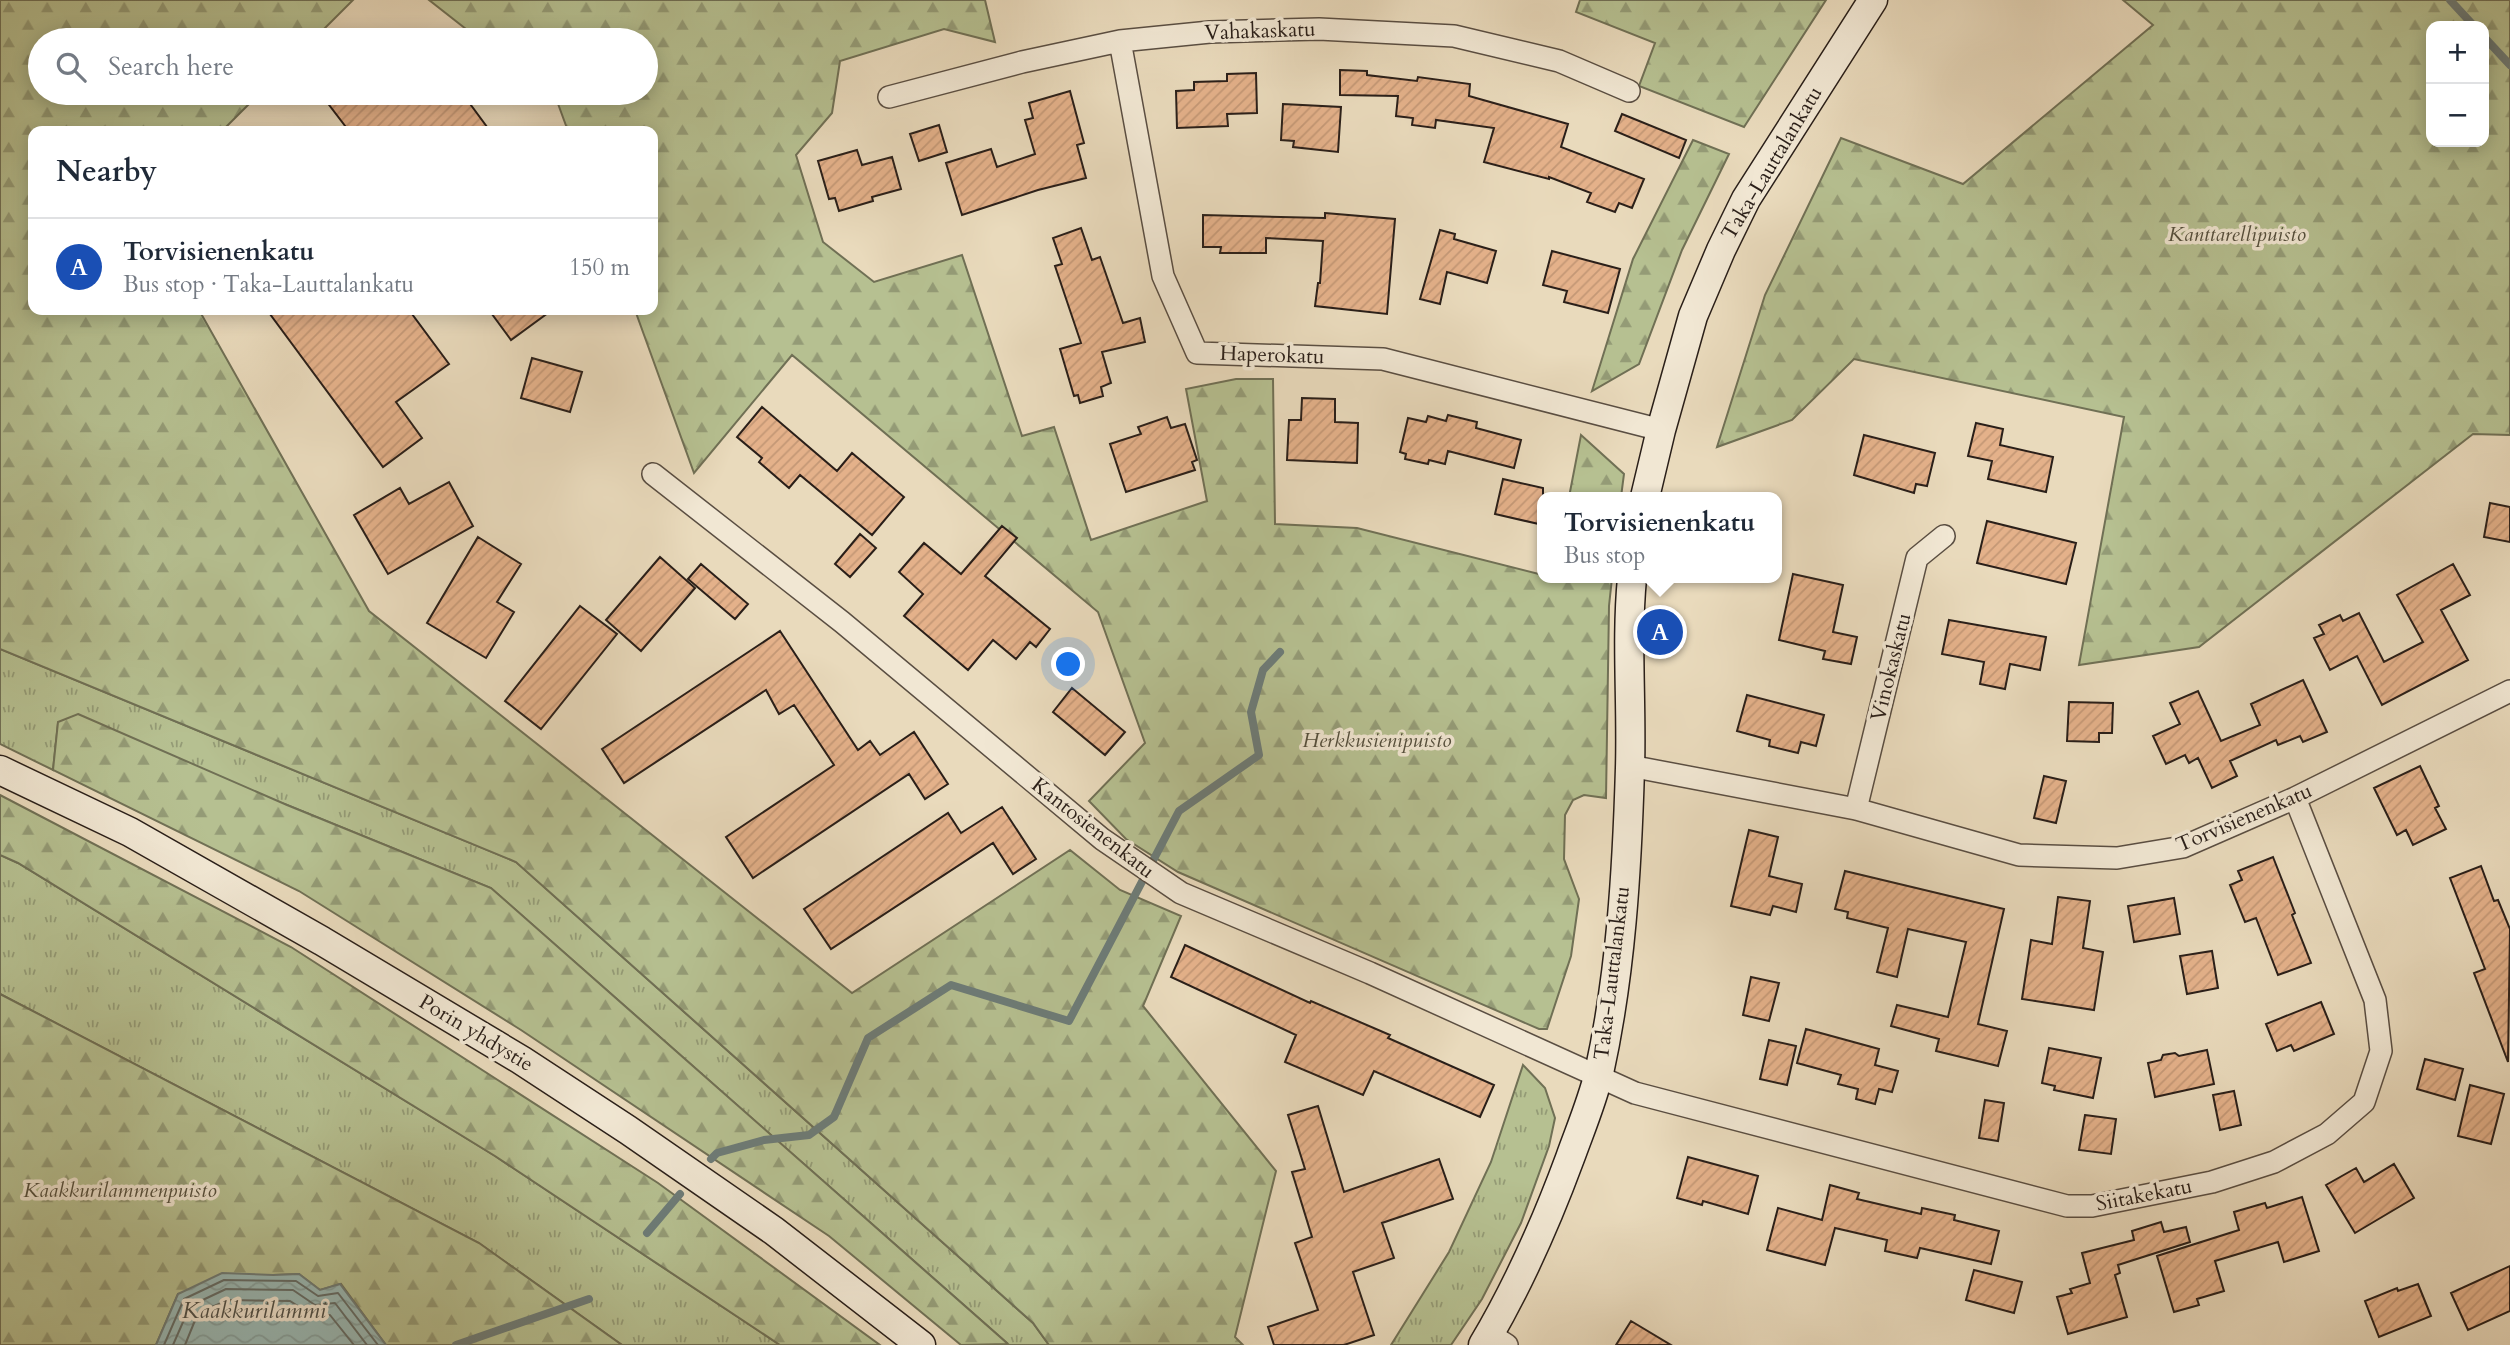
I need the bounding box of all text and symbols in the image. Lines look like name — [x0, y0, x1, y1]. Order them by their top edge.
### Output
street label: Vahakaskatu — [1204, 15, 1316, 47]
map controls — [2426, 21, 2489, 147]
button: + — [2426, 21, 2489, 84]
search box — [28, 28, 658, 105]
icon: search — [52, 48, 90, 86]
text: Search here — [108, 49, 234, 84]
street label: Taka-Lauttalankatu — [1715, 81, 1829, 245]
button: − — [2426, 84, 2489, 147]
text: Nearby — [56, 151, 157, 192]
park label: Kanttarellipuisto — [2168, 220, 2306, 249]
text: Torvisienenkatu — [123, 234, 314, 269]
text: A — [70, 252, 88, 283]
text: 150 m — [569, 252, 630, 283]
text: Bus stop · Taka-Lauttalankatu — [123, 269, 414, 300]
street label: Haperokatu — [1219, 339, 1325, 371]
popup — [1537, 492, 1782, 583]
text: Torvisienenkatu — [1564, 505, 1755, 540]
text: Bus stop — [1564, 540, 1646, 571]
pin: A — [1637, 606, 1683, 658]
street label: Vinokaskatu — [1864, 610, 1918, 724]
your location — [1051, 647, 1085, 681]
park label: Herkkusienipuisto — [1302, 726, 1452, 755]
street label: Kantosienenkatu — [1025, 771, 1161, 885]
street label: Torvisienenkatu — [2171, 776, 2317, 860]
street label: Taka-Lauttalankatu — [1587, 885, 1637, 1061]
street label: Porin yhdystie — [413, 987, 539, 1079]
street label: Siitakekatu — [2093, 1171, 2195, 1219]
park label: Kaakkurilammenpuisto — [23, 1176, 217, 1205]
water label: Kaakkurilammi — [182, 1295, 327, 1326]

